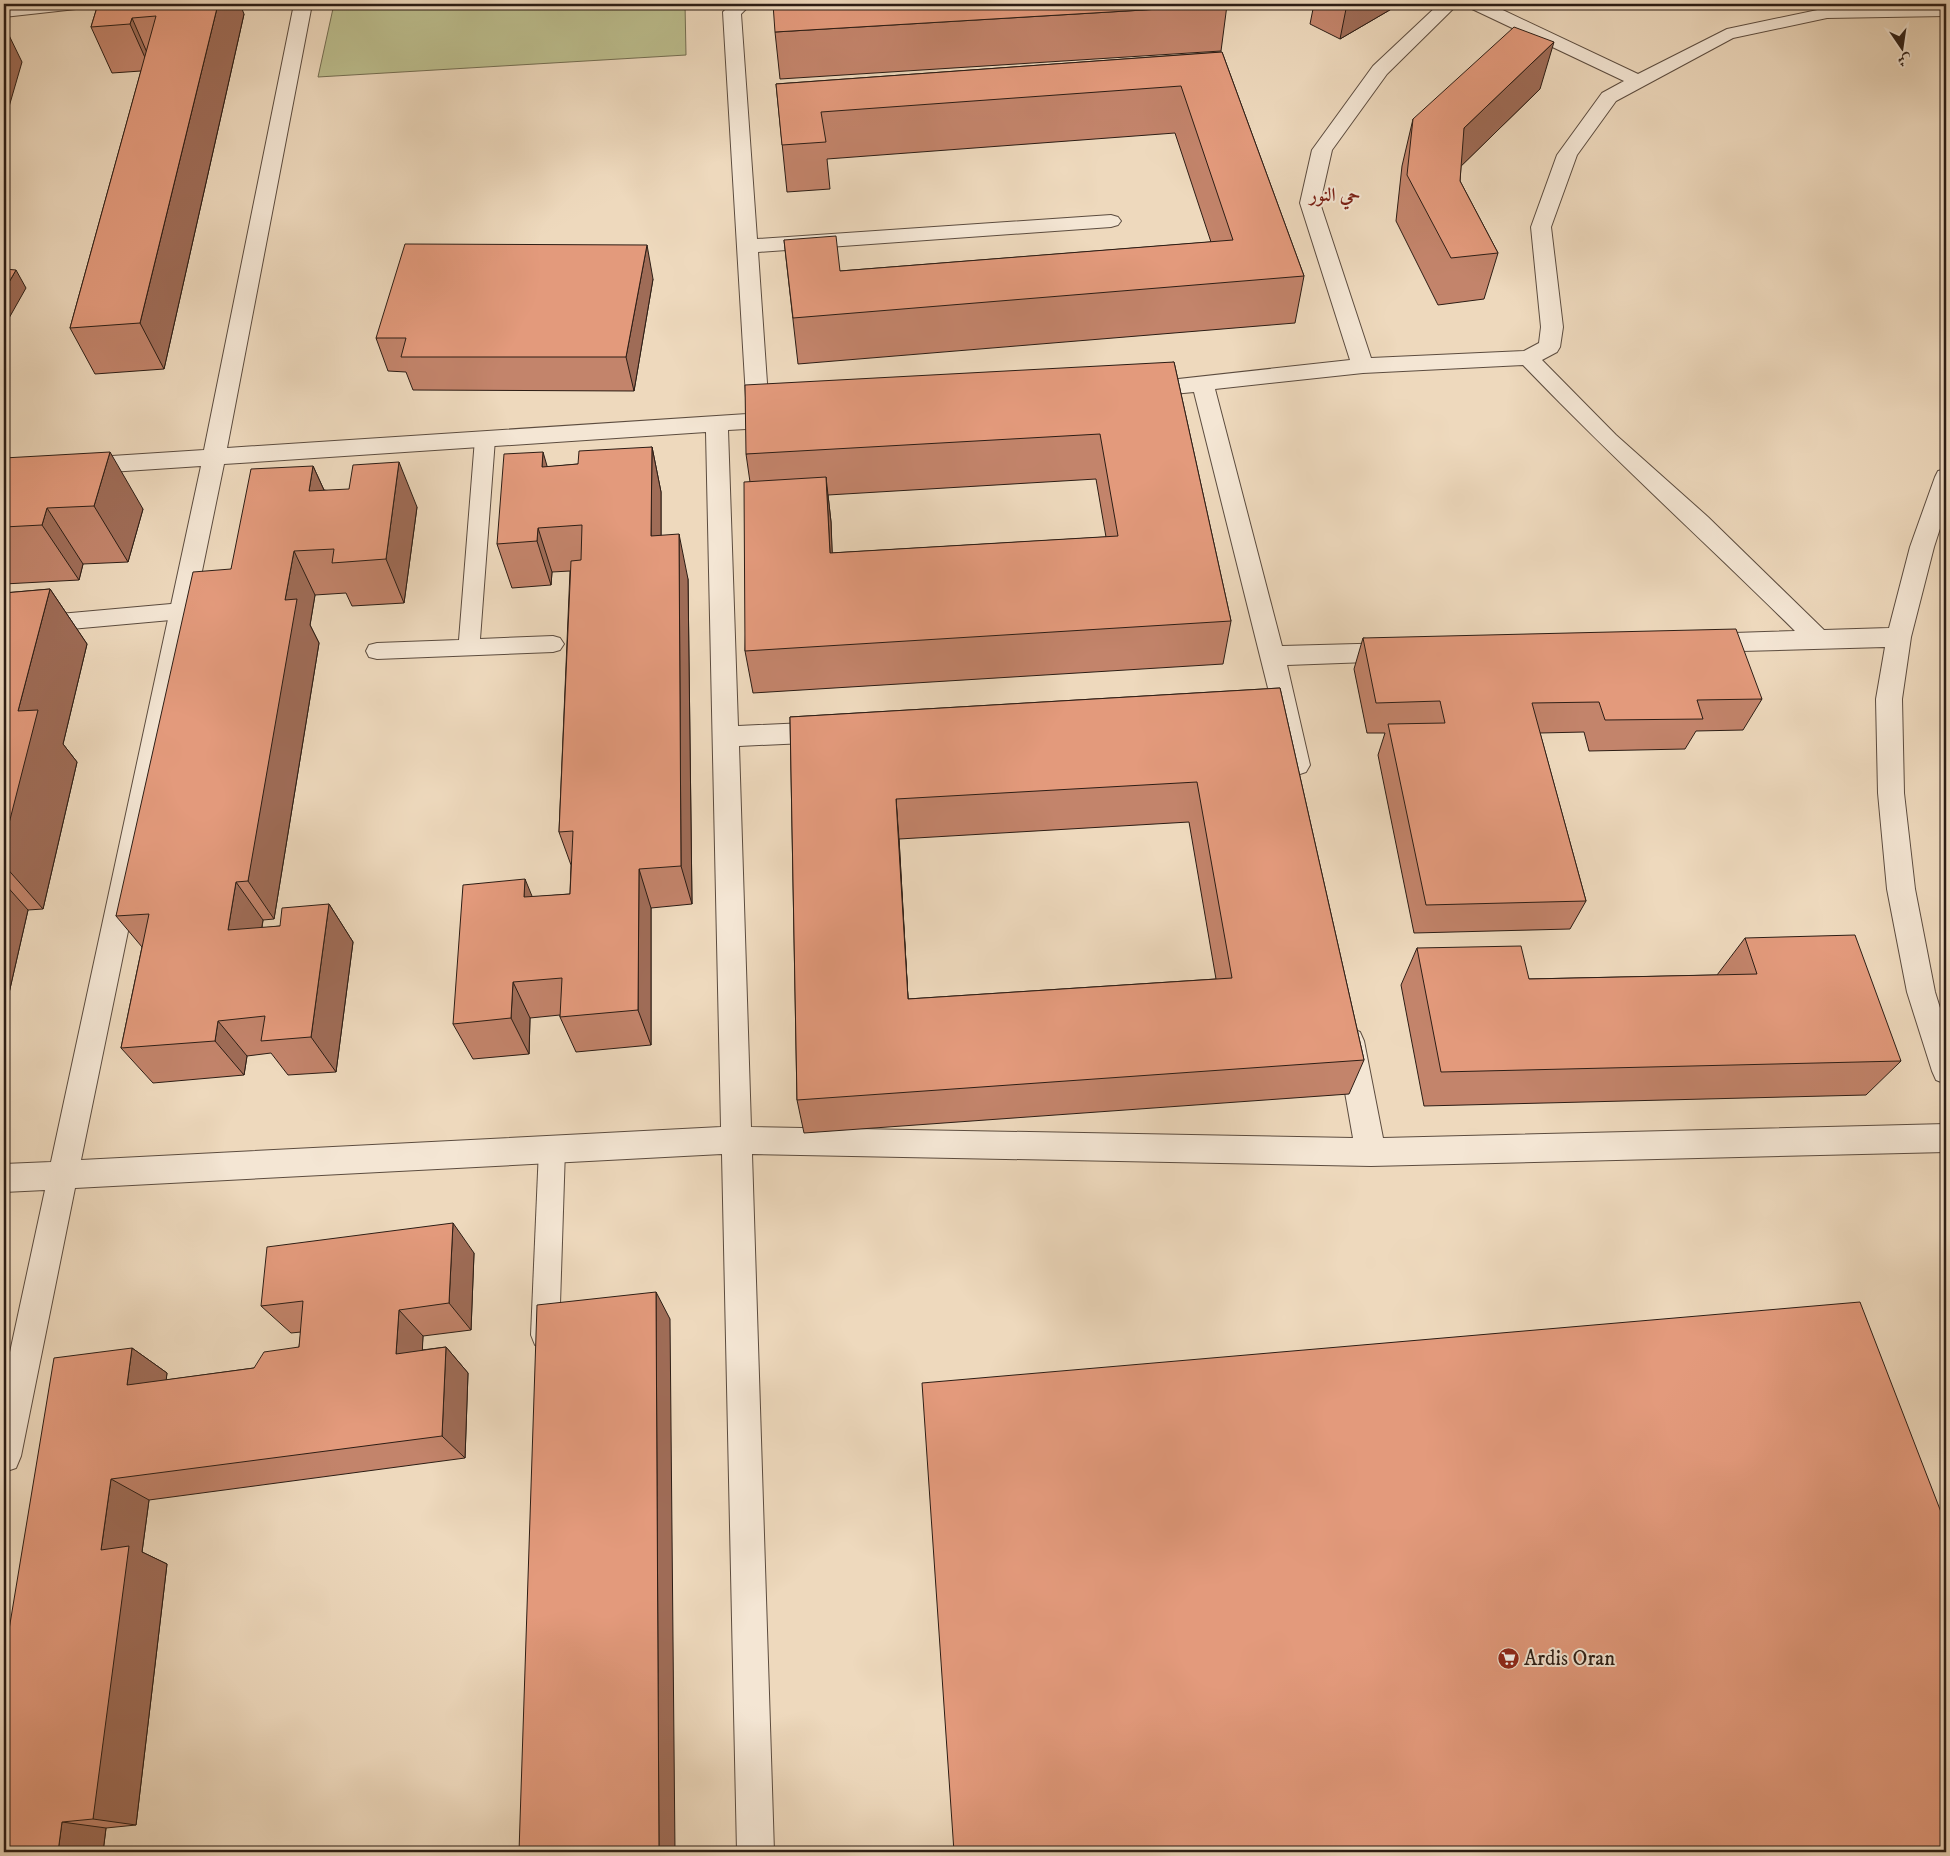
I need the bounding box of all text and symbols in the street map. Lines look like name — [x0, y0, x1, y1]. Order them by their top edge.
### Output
north arrow — [1878, 22, 1928, 72]
text: ش — [1896, 49, 1913, 70]
district label: حي النور — [1307, 184, 1361, 210]
place label: Ardis Oran — [1524, 1646, 1615, 1672]
supermarket icon: Ardis Oran — [1496, 1647, 1520, 1671]

